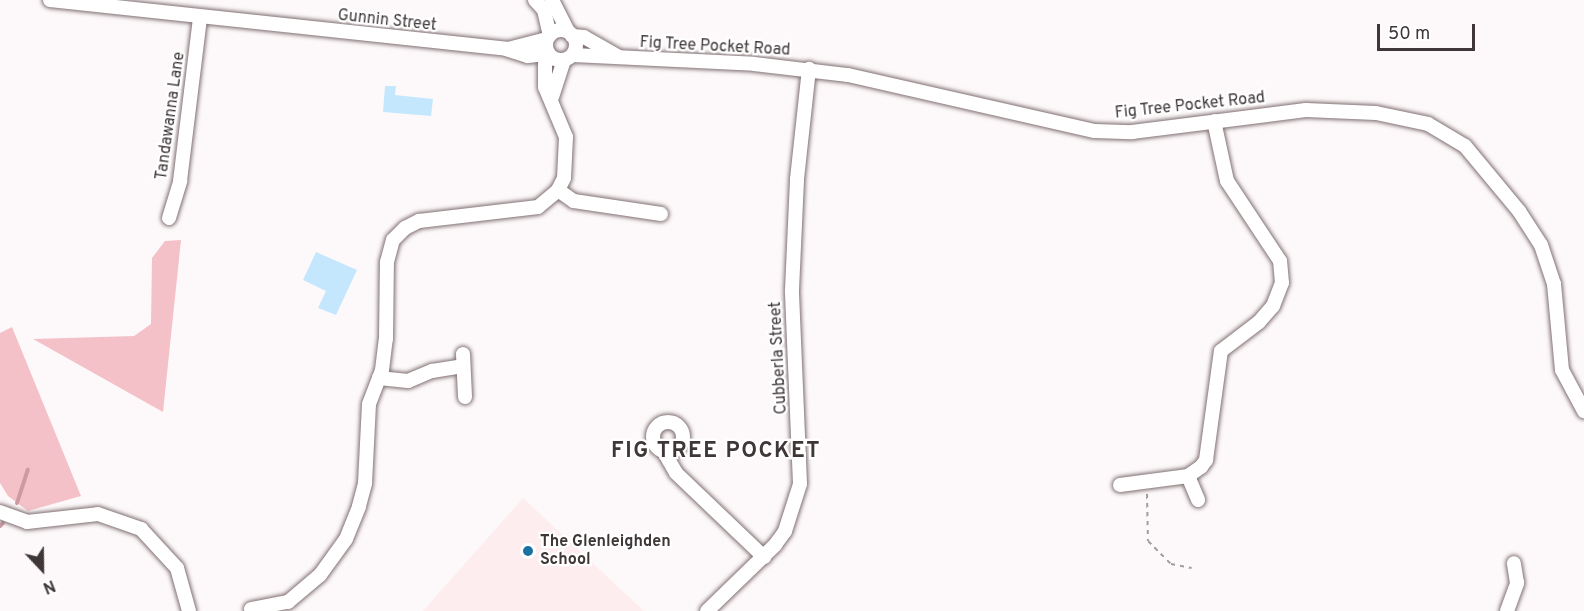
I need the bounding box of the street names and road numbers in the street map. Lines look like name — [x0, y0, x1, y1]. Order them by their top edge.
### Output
street label: Gunnin Street — [337, 6, 437, 36]
street label: Fig Tree Pocket Road — [639, 33, 791, 61]
street label: Tandawanna Lane — [153, 51, 189, 181]
street label: Fig Tree Pocket Road — [1114, 89, 1266, 123]
street label: Cubberla Street — [766, 301, 792, 415]

